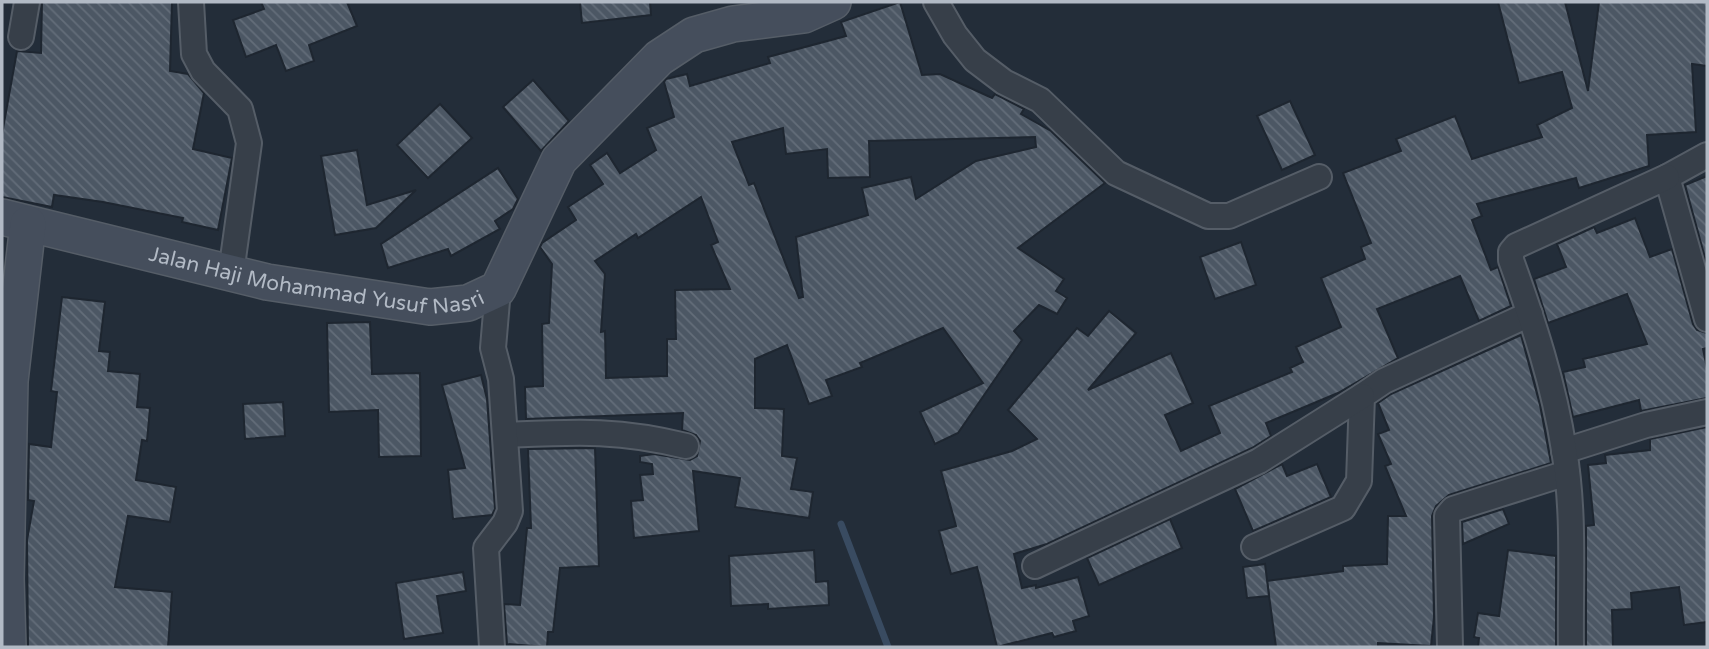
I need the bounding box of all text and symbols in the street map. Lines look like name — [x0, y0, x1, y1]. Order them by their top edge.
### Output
street label: Jalan Haji Mohammad Yusuf Nasri — [146, 241, 488, 320]

